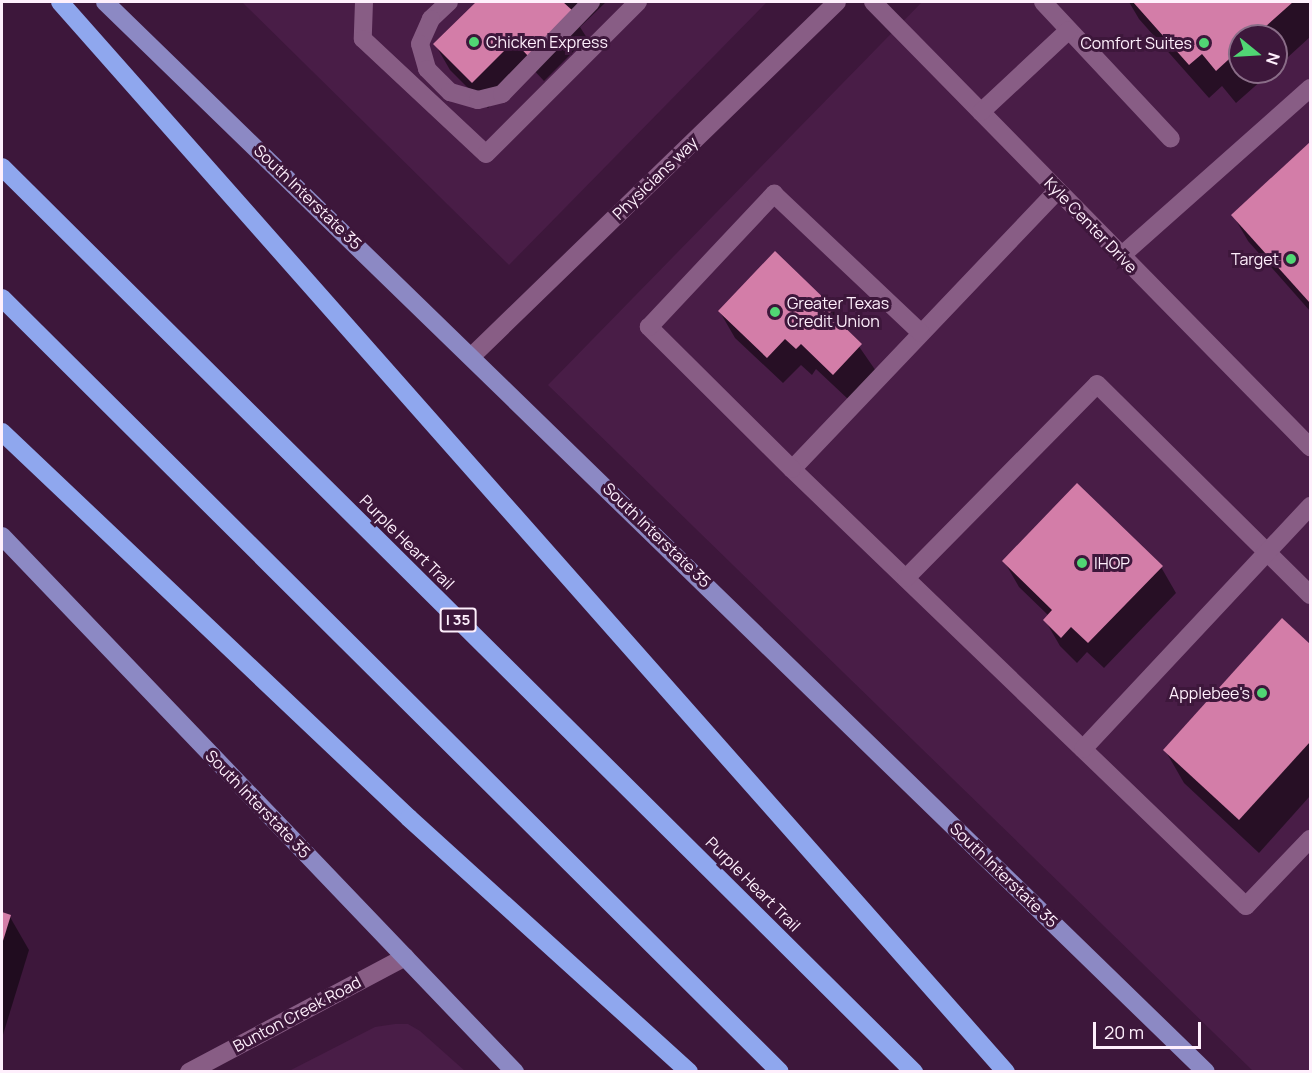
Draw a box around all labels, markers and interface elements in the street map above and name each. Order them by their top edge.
north arrow [1228,24,1288,84]
place label: Chicken Express [486,32,608,52]
place label: Comfort Suites [1080,33,1192,53]
marker: Chicken Express [467,35,481,49]
marker: Comfort Suites [1197,36,1211,50]
text: N [1261,50,1285,68]
street label: Physicians way [609,133,701,223]
street label: South Interstate 35 [250,141,366,253]
street label: Kyle Center Drive [1041,173,1141,277]
place label: Target [1231,249,1279,269]
marker: Target [1284,252,1298,266]
place label: Greater Texas Credit Union [787,293,889,331]
marker: Greater Texas Credit Union [768,305,782,319]
street label: South Interstate 35 [599,479,715,591]
street label: Purple Heart Trail [356,491,458,593]
place label: IHOP [1094,553,1130,573]
marker: IHOP [1075,556,1089,570]
road number: I 35 [438,608,478,632]
place label: Applebee's [1169,683,1250,703]
marker: Applebee's [1255,686,1269,700]
street label: South Interstate 35 [202,746,314,862]
street label: South Interstate 35 [946,819,1062,931]
street label: Purple Heart Trail [702,833,804,935]
street label: Bunton Creek Road [230,972,364,1056]
scale bar [1096,1010,1204,1048]
text: 20 m [1104,1020,1144,1044]

